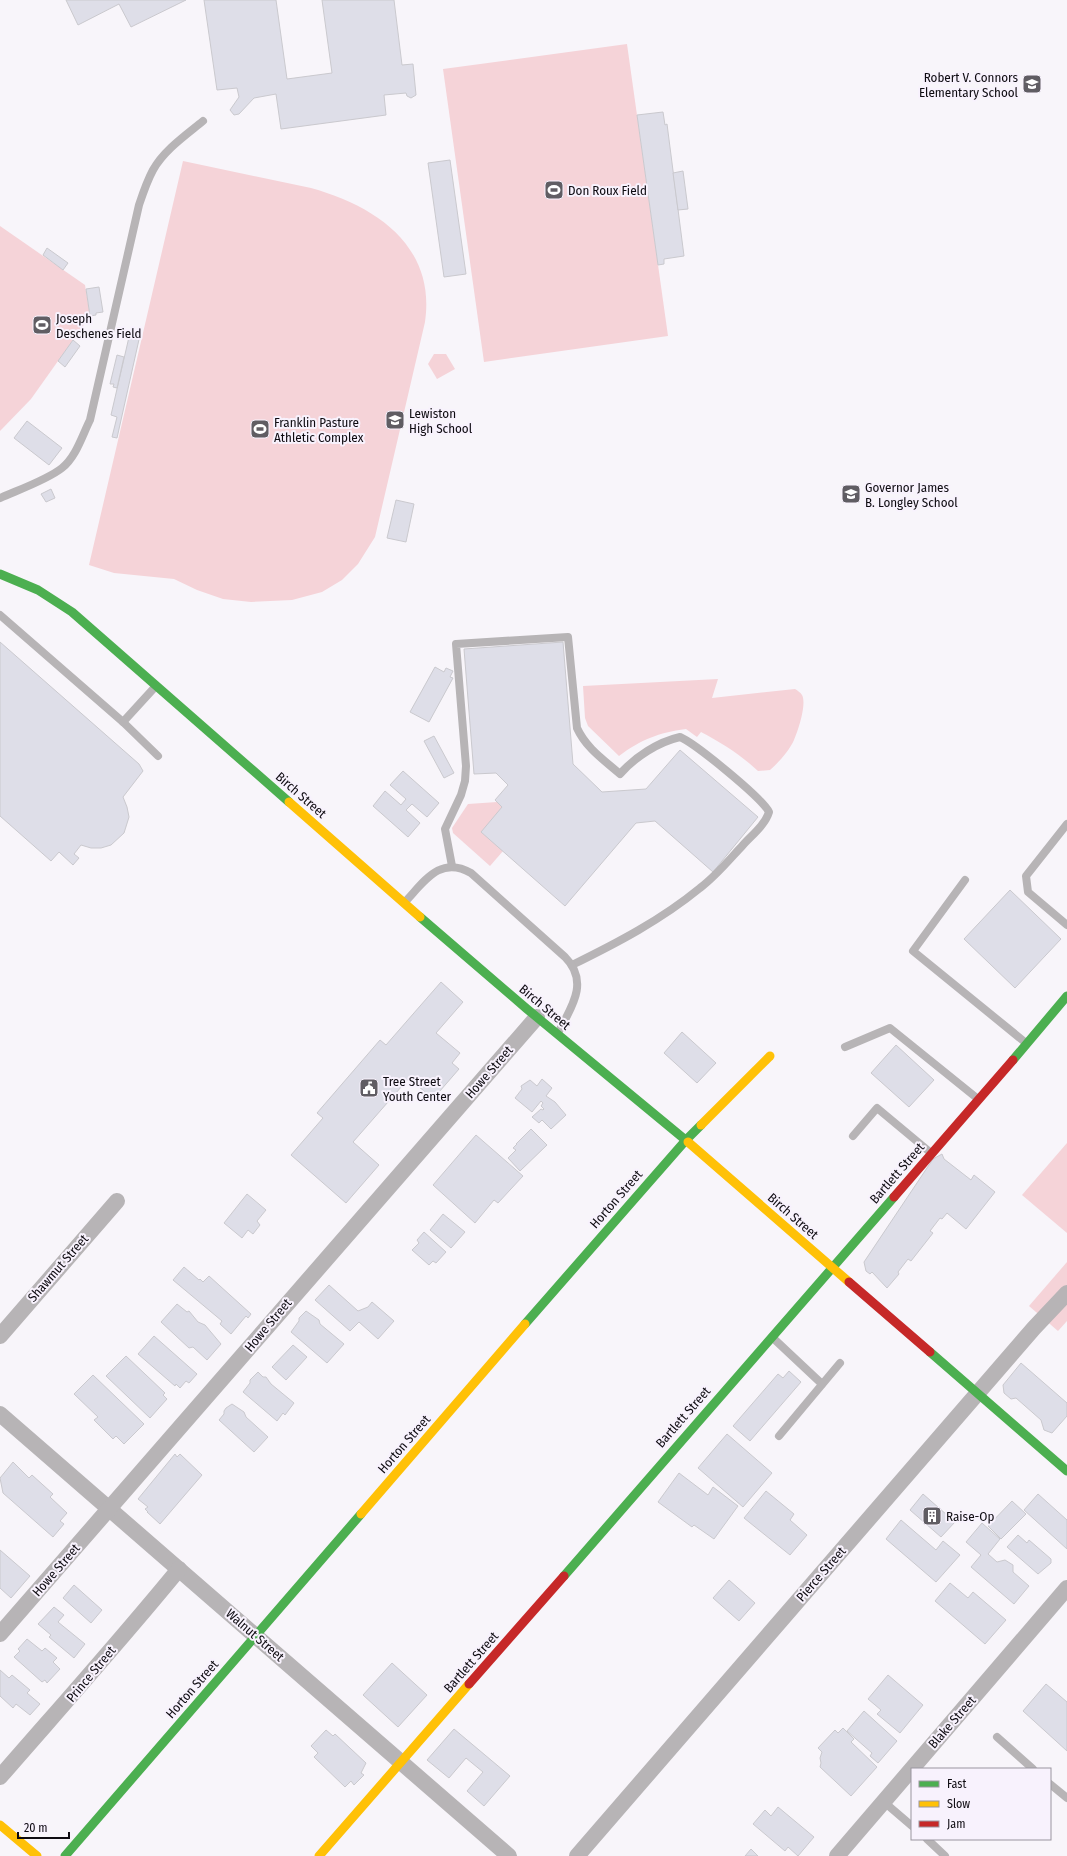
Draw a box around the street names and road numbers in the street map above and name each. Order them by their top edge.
street label: Birch Street [273,769,330,821]
street label: Birch Street [516,981,574,1033]
street label: Howe Street [462,1042,516,1101]
street label: Bartlett Street [867,1139,928,1206]
street label: Horton Street [587,1166,646,1231]
street label: Birch Street [765,1190,822,1242]
street label: Shawmut Street [25,1231,92,1305]
street label: Howe Street [241,1295,295,1355]
street label: Bartlett Street [653,1383,714,1450]
street label: Horton Street [375,1411,434,1476]
street label: Howe Street [29,1540,83,1599]
street label: Pierce Street [793,1543,849,1604]
street label: Walnut Street [223,1606,288,1665]
street label: Bartlett Street [441,1628,502,1695]
street label: Prince Street [63,1643,119,1705]
street label: Horton Street [163,1656,222,1721]
street label: Blake Street [925,1692,979,1751]

